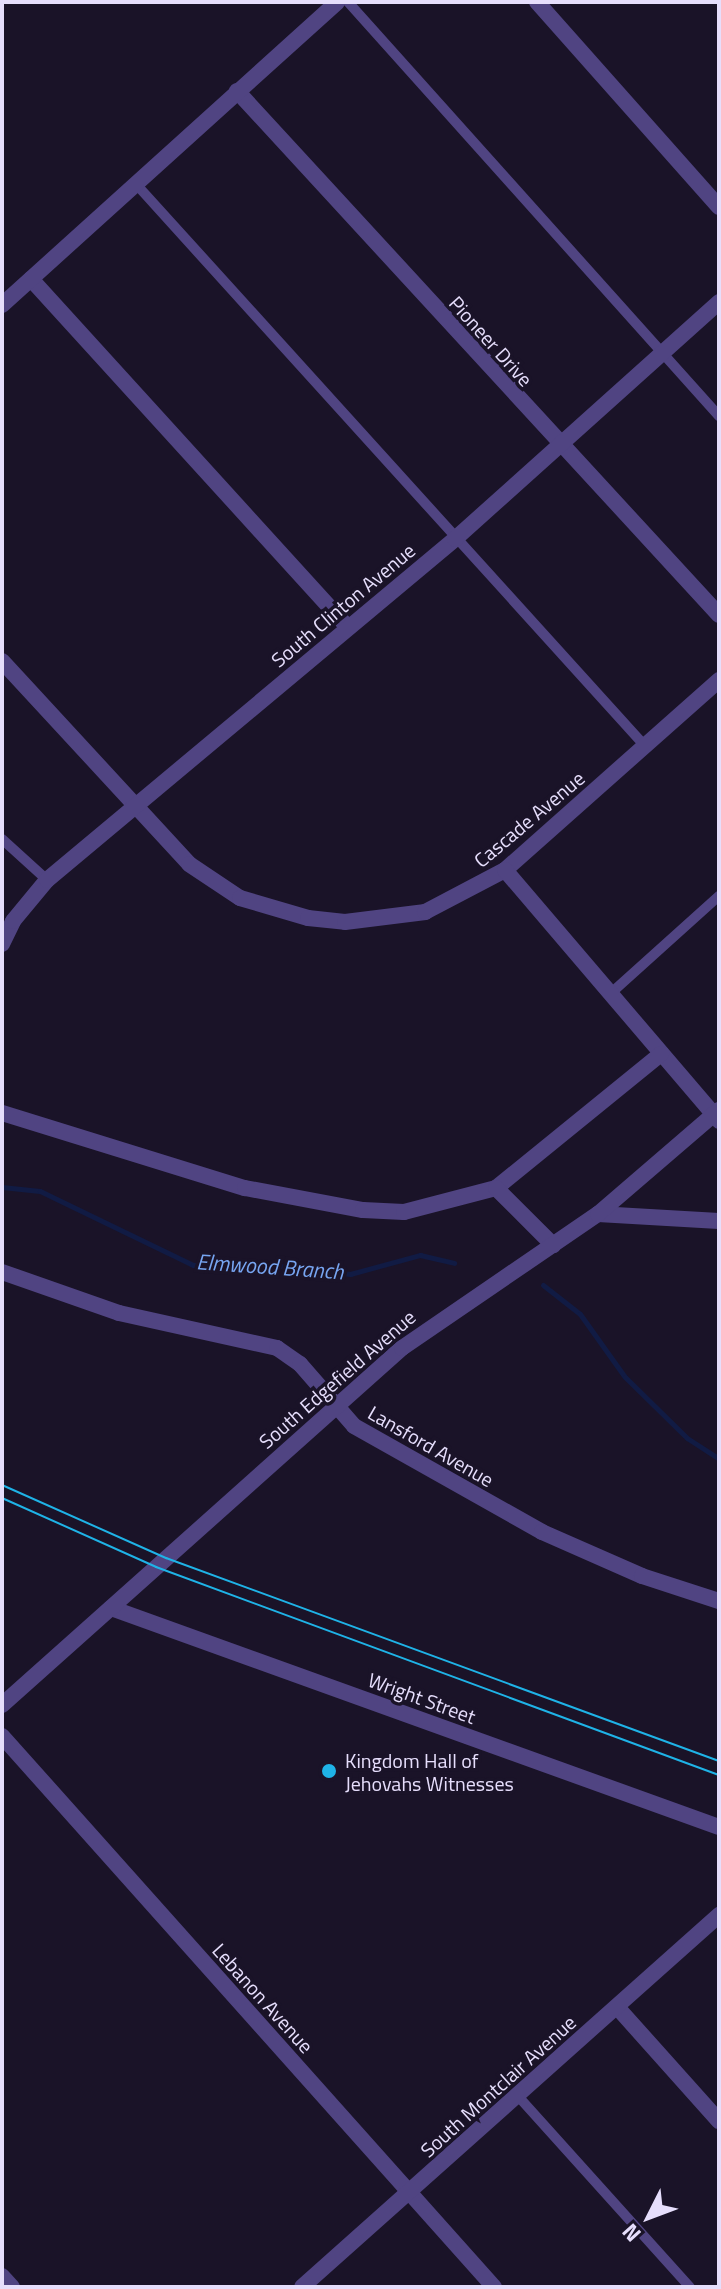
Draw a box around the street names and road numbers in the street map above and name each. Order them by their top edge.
street label: Pioneer Drive [444,291,538,391]
street label: South Clinton Avenue [266,538,420,672]
street label: Cascade Avenue [469,766,589,872]
street label: South Edgefield Avenue [254,1305,420,1453]
street label: Lansford Avenue [364,1400,498,1492]
street label: Wright Street [365,1667,479,1729]
street label: Lebanon Avenue [208,1938,318,2058]
street label: South Montclair Avenue [415,2010,581,2162]

